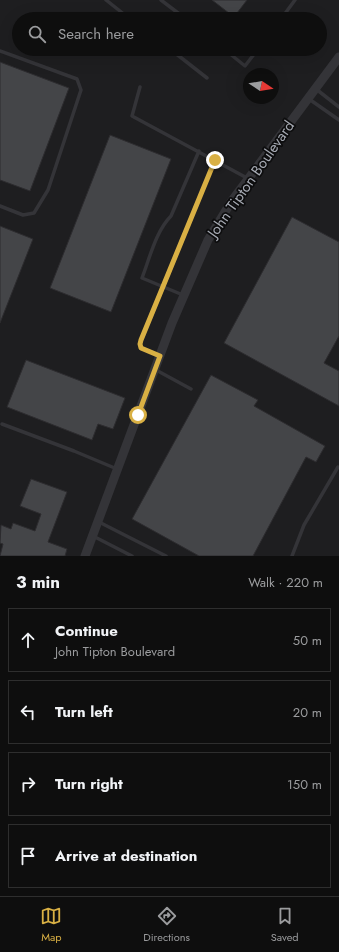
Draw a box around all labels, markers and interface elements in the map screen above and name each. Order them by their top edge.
search box [12,12,327,56]
icon: search [26,23,48,45]
text: Search here [58,23,134,45]
north arrow [243,68,279,104]
street label: John Tipton Boulevard [201,116,300,244]
route end [206,151,224,169]
route start [129,406,147,424]
text: 3 min [16,570,60,594]
text: Walk · 220 m [248,573,323,592]
text: Continue [55,620,118,642]
icon: ahead [17,629,39,651]
text: 50 m [293,631,322,650]
text: John Tipton Boulevard [55,642,175,661]
icon: left [17,701,39,723]
text: Turn left [55,701,113,723]
text: 20 m [293,703,322,722]
icon: right [17,773,39,795]
text: Turn right [55,773,123,795]
text: 150 m [287,775,322,794]
icon: arrive [17,845,39,867]
text: Arrive at destination [55,845,197,867]
tab: Map [40,905,62,945]
tab: Directions [143,905,190,945]
tab: Saved [271,905,299,945]

